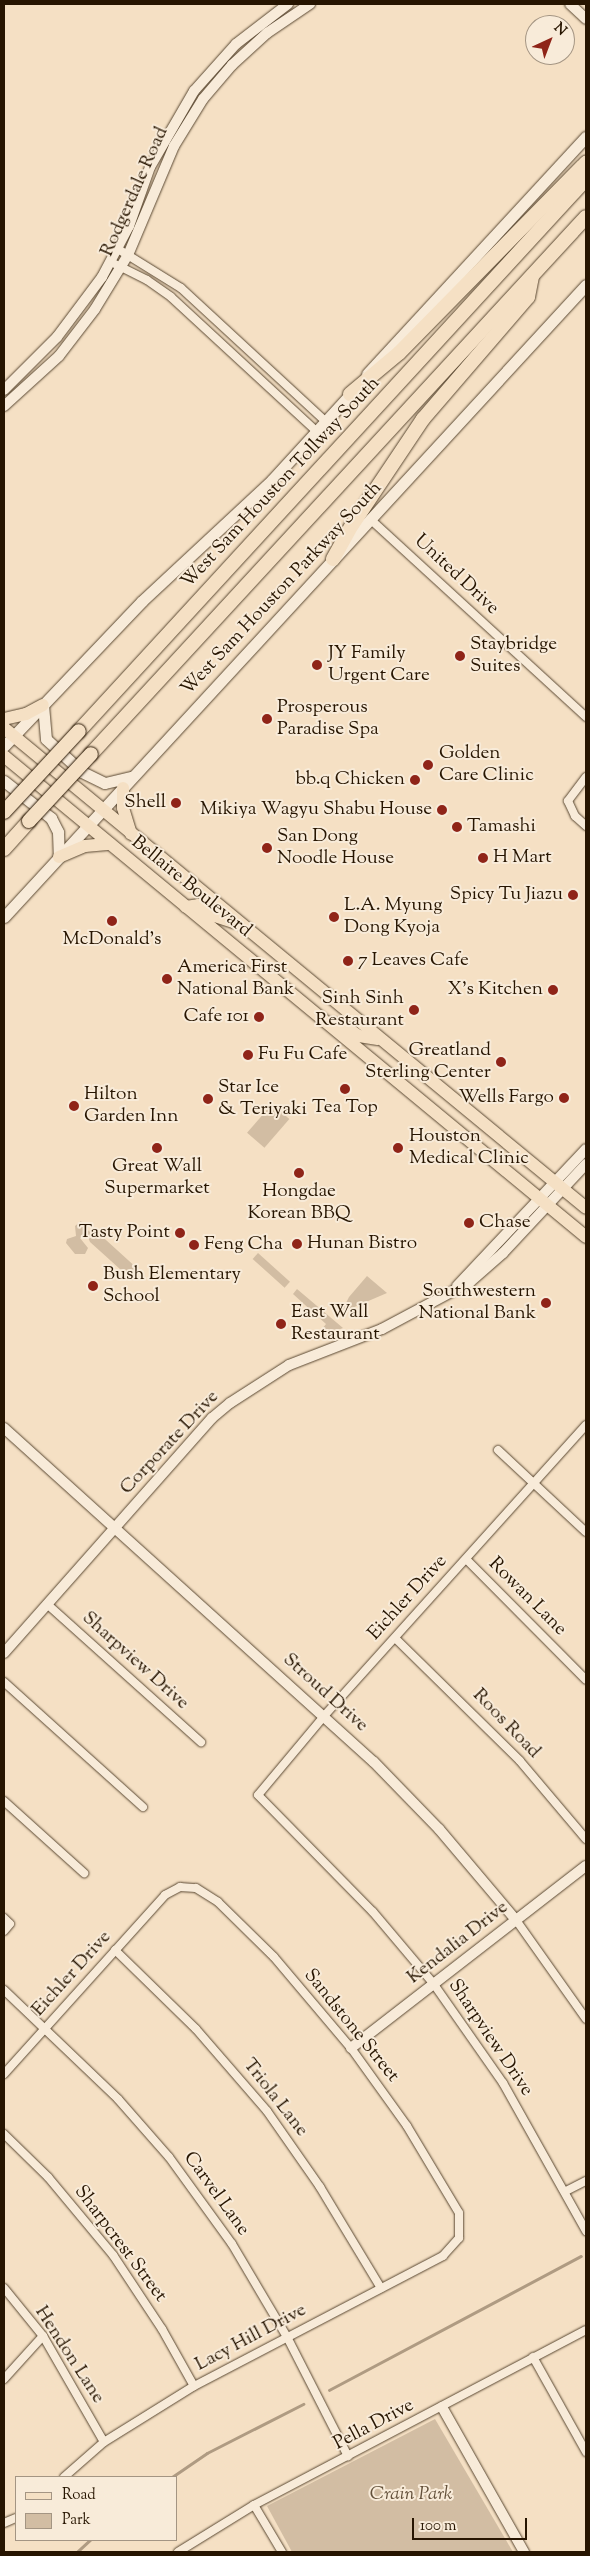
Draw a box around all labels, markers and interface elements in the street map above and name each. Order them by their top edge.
north arrow [525,15,575,65]
text: N [549,19,570,41]
street label: Rodgerdale Road [96,124,174,260]
street label: West Sam Houston Tollway South [177,373,385,593]
street label: West Sam Houston Parkway South [177,477,387,701]
street label: United Drive [409,530,503,620]
place label: Staybridge Suites [470,634,557,678]
place label: JY Family Urgent Care [328,643,430,687]
marker: Staybridge Suites [454,650,466,662]
marker: JY Family Urgent Care [310,658,324,672]
place label: Prosperous Paradise Spa [277,697,379,741]
marker: Prosperous Paradise Spa [261,713,273,725]
place label: Golden Care Clinic [439,743,534,787]
marker: Golden Care Clinic [421,758,435,772]
place label: bb.q Chicken [296,769,405,791]
marker: bb.q Chicken [409,774,421,786]
place label: Shell [124,792,166,814]
marker: Shell [170,797,182,809]
place label: Mikiya Wagyu Shabu House [200,799,432,821]
marker: Mikiya Wagyu Shabu House [436,804,448,816]
place label: Tamashi [467,816,536,838]
marker: Tamashi [451,821,463,833]
place label: San Dong Noodle House [277,826,394,870]
street label: Bellaire Boulevard [126,831,256,943]
marker: San Dong Noodle House [261,842,273,854]
place label: H Mart [493,847,552,869]
marker: H Mart [477,852,489,864]
place label: Spicy Tu Jiazu [450,884,563,906]
marker: Spicy Tu Jiazu [567,889,579,901]
place label: L.A. Myung Dong Kyoja [344,895,442,939]
marker: L.A. Myung Dong Kyoja [328,911,340,923]
marker: McDonald's [106,915,118,927]
place label: McDonald's [63,929,161,951]
place label: 7 Leaves Cafe [358,950,469,972]
marker: 7 Leaves Cafe [342,955,354,967]
place label: America First National Bank [177,957,294,1001]
marker: America First National Bank [161,973,173,985]
place label: X’s Kitchen [448,979,543,1001]
marker: X’s Kitchen [547,984,559,996]
place label: Sinh Sinh Restaurant [315,988,404,1032]
marker: Sinh Sinh Restaurant [408,1004,420,1016]
place label: Cafe 101 [184,1006,249,1028]
marker: Cafe 101 [253,1011,265,1023]
place label: Greatland Sterling Center [365,1040,491,1084]
place label: Fu Fu Cafe [258,1044,347,1066]
marker: Fu Fu Cafe [242,1049,254,1061]
marker: Greatland Sterling Center [495,1056,507,1068]
place label: Star Ice & Teriyaki [218,1077,307,1121]
marker: Tea Top [339,1083,351,1095]
place label: Hilton Garden Inn [84,1084,179,1128]
place label: Wells Fargo [458,1087,554,1109]
marker: Wells Fargo [558,1092,570,1104]
marker: Star Ice & Teriyaki [202,1093,214,1105]
place label: Tea Top [312,1097,378,1119]
marker: Hilton Garden Inn [68,1100,80,1112]
place label: Houston Medical Clinic [409,1126,529,1170]
marker: Houston Medical Clinic [391,1141,405,1155]
marker: Great Wall Supermarket [151,1142,163,1154]
place label: Great Wall Supermarket [104,1156,210,1200]
marker: Hongdae Korean BBQ [293,1167,305,1179]
place label: Hongdae Korean BBQ [247,1181,351,1225]
place label: Chase [479,1212,531,1234]
marker: Chase [463,1217,475,1229]
place label: Tasty Point [79,1222,170,1244]
marker: Tasty Point [174,1227,186,1239]
place label: Hunan Bistro [307,1233,417,1255]
place label: Feng Cha [204,1234,283,1256]
marker: Hunan Bistro [291,1238,303,1250]
marker: Feng Cha [188,1239,200,1251]
place label: Bush Elementary School [103,1264,241,1308]
marker: Bush Elementary School [87,1280,99,1292]
place label: Southwestern National Bank [419,1281,536,1325]
marker: Southwestern National Bank [540,1297,552,1309]
place label: East Wall Restaurant [291,1302,380,1346]
marker: East Wall Restaurant [275,1318,287,1330]
street label: Corporate Drive [116,1386,224,1500]
street label: Eichler Drive [364,1551,452,1645]
street label: Rowan Lane [483,1553,571,1641]
street label: Sharpview Drive [77,1607,193,1715]
street label: Stroud Drive [278,1649,372,1737]
street label: Roos Road [467,1684,545,1764]
street label: Kendalia Drive [403,1897,513,1989]
street label: Eichler Drive [28,1927,116,2021]
street label: Sandstone Street [298,1965,404,2087]
street label: Sharpview Drive [443,1975,537,2101]
street label: Triola Lane [238,2054,312,2142]
street label: Carvel Lane [178,2148,254,2240]
street label: Sharpcrest Street [69,2181,171,2307]
street label: Lacy Hill Drive [192,2299,310,2377]
street label: Hendon Lane [29,2302,109,2408]
street label: Pella Drive [330,2394,418,2456]
legend [15,2476,178,2541]
park label: Crain Park [370,2484,452,2506]
text: Road [62,2485,96,2506]
scale bar [415,2508,530,2540]
text: Park [62,2510,91,2531]
text: 100 m [420,2516,456,2537]

